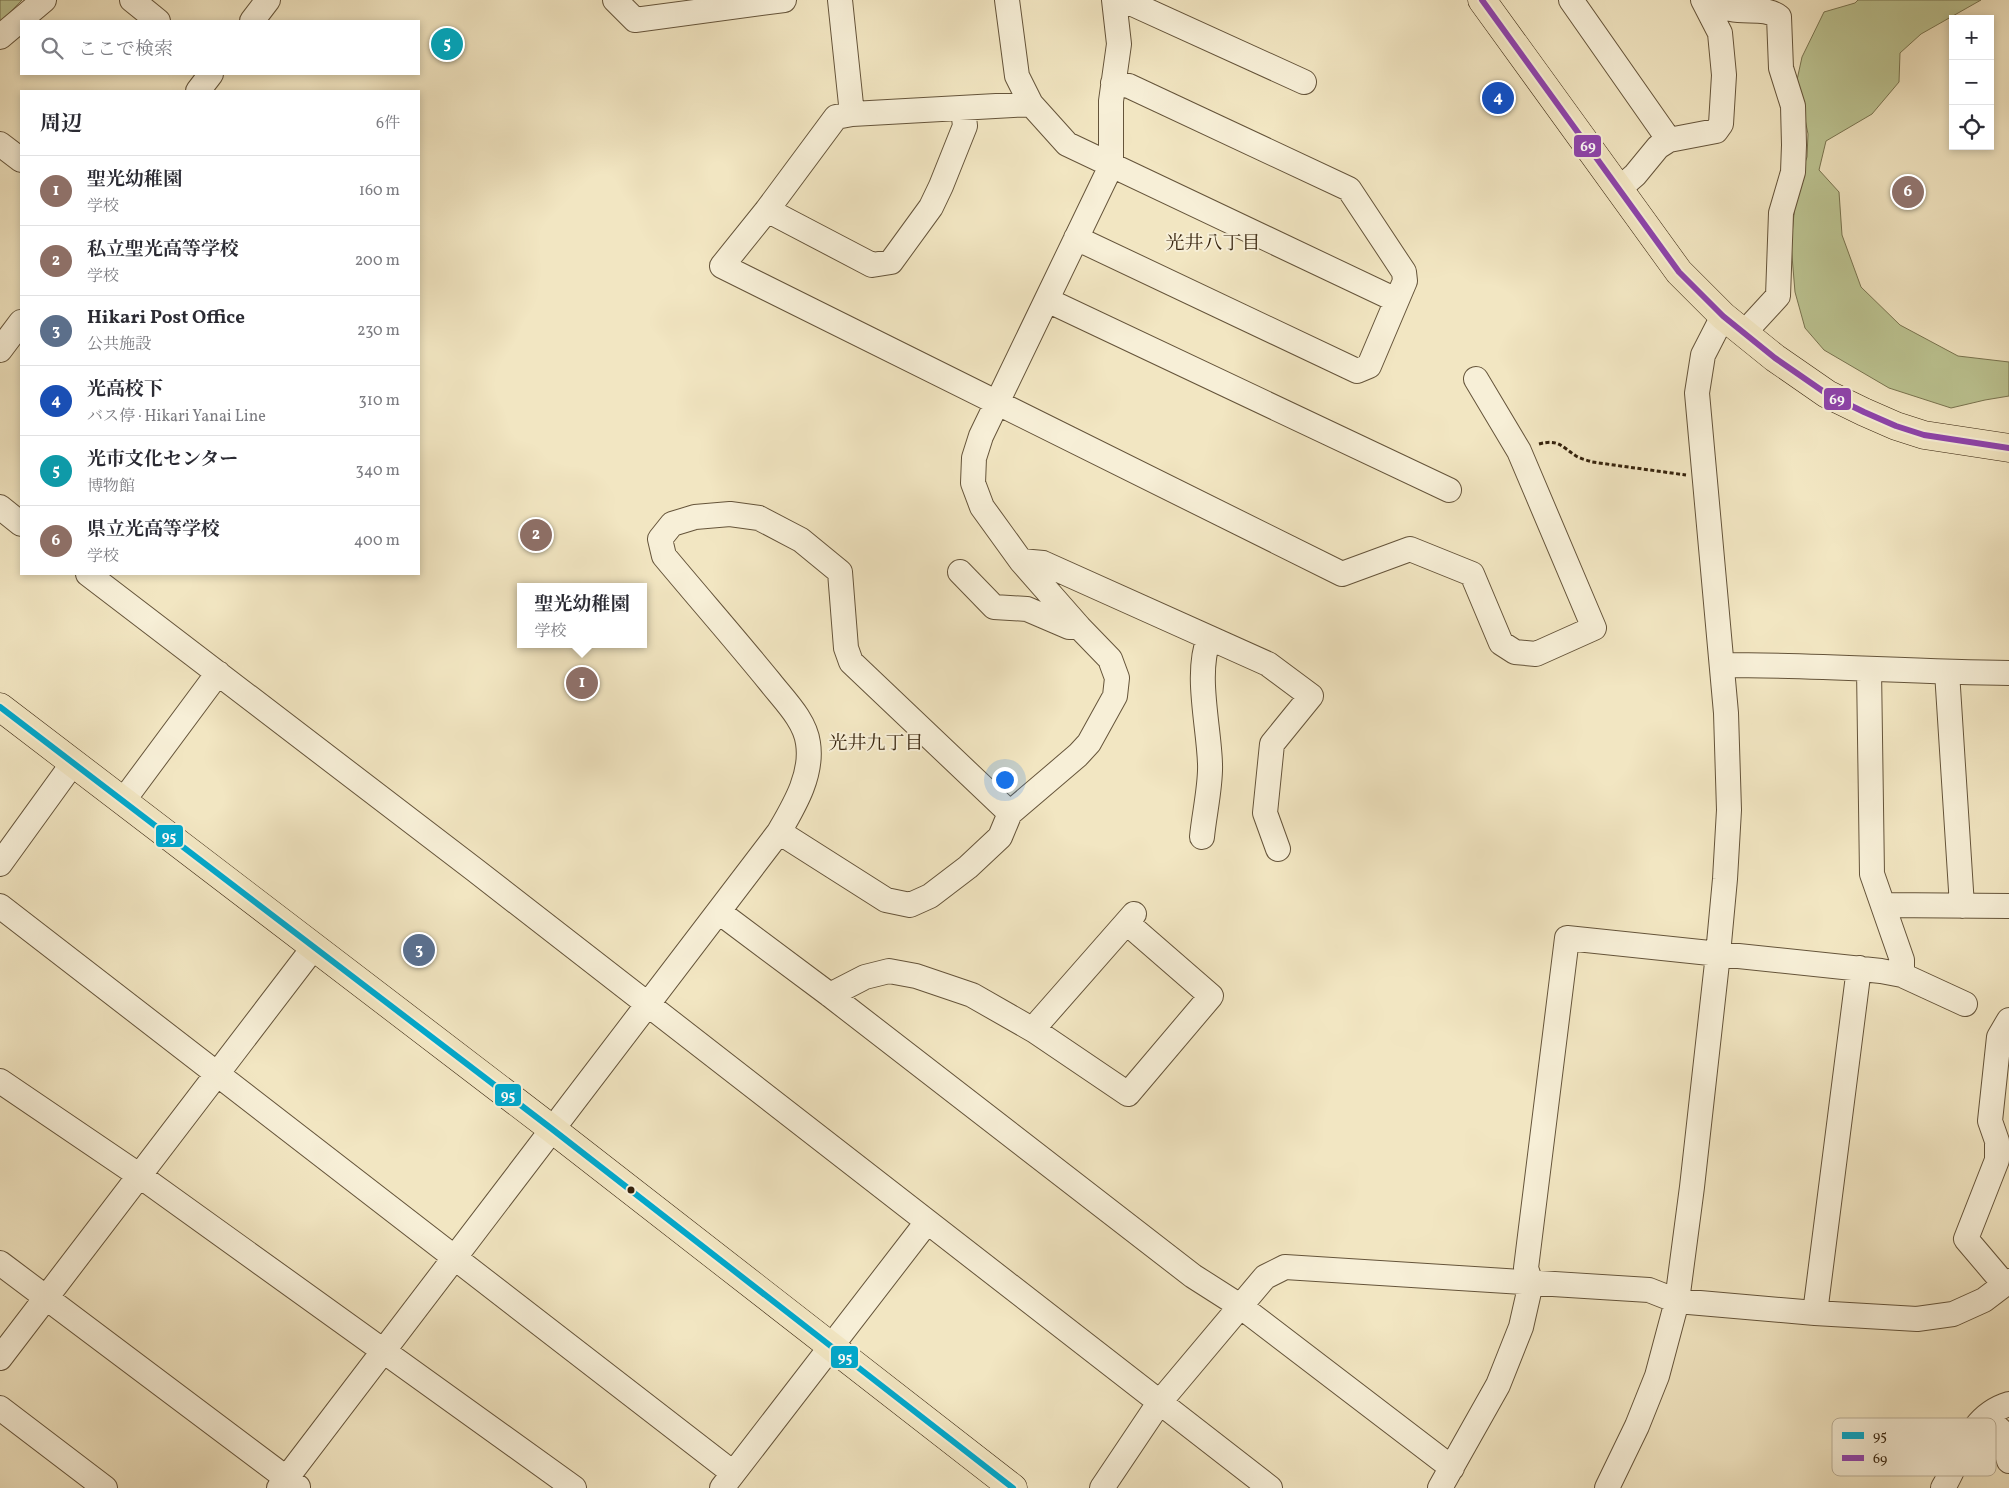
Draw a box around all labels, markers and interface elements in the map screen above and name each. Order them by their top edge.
map controls [1949,15,1994,150]
button: + [1949,15,1994,60]
search box [20,20,420,75]
pin: 5 [431,25,463,63]
icon: search [38,34,66,62]
text: ここで検索 [78,37,173,63]
button: − [1949,60,1994,105]
pin: 4 [1482,79,1514,117]
button: locate [1949,105,1994,150]
text: 周辺 [40,110,82,139]
text: 6件 [376,113,400,135]
line badge: 69 [1573,134,1602,158]
text: 69 [1580,138,1596,157]
text: 聖光幼稚園 [87,167,182,193]
pin: 6 [1892,173,1924,211]
text: 1 [53,180,59,202]
text: 160 m [359,180,400,202]
text: 学校 [87,196,119,218]
district label: 光井八丁目 [1165,231,1261,257]
text: 私立聖光高等学校 [87,237,239,263]
text: 2 [52,250,60,272]
text: 200 m [355,250,400,272]
text: 学校 [87,266,119,288]
text: Hikari Post Office [87,305,245,331]
text: 3 [52,320,60,342]
text: 230 m [357,320,400,342]
text: 公共施設 [87,334,151,356]
text: 光高校下 [87,377,163,403]
line badge: 69 [1823,387,1852,411]
text: 4 [51,390,61,412]
text: 310 m [359,390,400,412]
text: 69 [1829,391,1845,410]
text: バス停 · Hikari Yanai Line [87,406,266,428]
text: 光市文化センター [87,447,238,473]
text: 5 [52,460,60,482]
text: 340 m [356,460,400,482]
text: 博物館 [87,476,135,498]
pin: 2 [520,516,552,554]
text: 県立光高等学校 [87,517,220,543]
text: 6 [52,530,60,552]
text: 400 m [354,530,400,552]
text: 学校 [87,546,119,568]
popup [517,583,647,648]
text: 聖光幼稚園 [534,592,630,618]
text: 学校 [534,621,567,643]
pin: 1 [566,664,598,702]
district label: 光井九丁目 [828,731,924,757]
your location [992,767,1018,793]
line badge: 95 [155,824,184,848]
text: 95 [162,828,176,847]
pin: 3 [403,931,435,969]
line badge: 95 [494,1083,522,1107]
text: 95 [501,1087,515,1106]
unlabelled marker [626,1185,636,1195]
line badge: 95 [830,1345,859,1369]
text: 95 [838,1349,852,1368]
legend [1832,1418,1996,1476]
text: 95 [1873,1427,1887,1446]
text: 69 [1873,1450,1887,1469]

